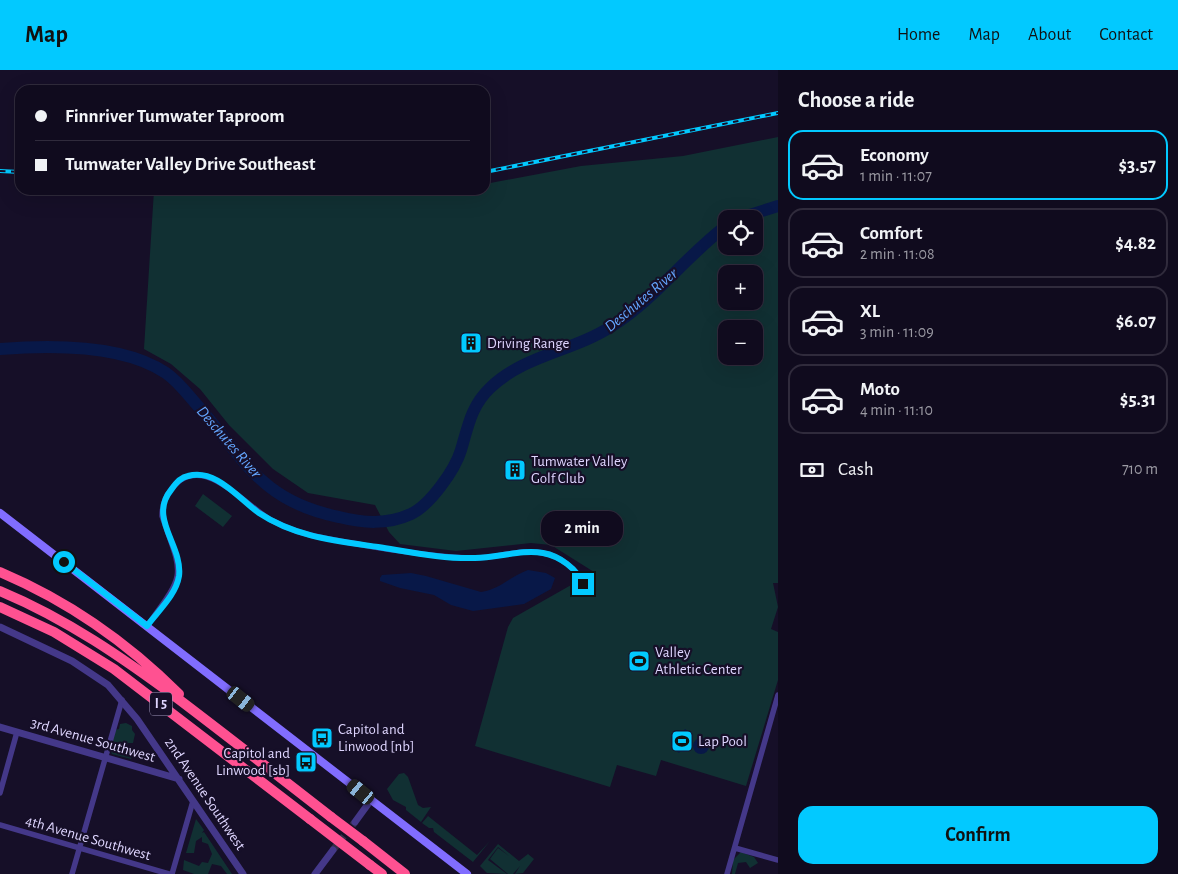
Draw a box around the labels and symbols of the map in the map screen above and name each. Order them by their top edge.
water label: Deschutes River [602,265,681,335]
building icon: Driving Range [459,331,483,355]
place label: Driving Range [487,336,569,351]
water label: Deschutes River [194,403,265,482]
place label: Tumwater Valley Golf Club [531,454,628,486]
building icon: Tumwater Valley Golf Club [503,458,527,482]
callout: 2 min [542,512,624,546]
route start [53,551,75,573]
route end [572,573,594,595]
place label: Valley Athletic Center [655,645,742,677]
sports icon: Valley Athletic Center [627,649,651,673]
car [224,684,257,714]
road number: I 5 [150,692,172,716]
street label: 3rd Avenue Southwest [29,715,157,765]
place label: Capitol and Linwood [nb] [338,722,414,754]
bus stop icon: Capitol and Linwood [nb] [310,726,334,750]
sports icon: Lap Pool [670,729,694,753]
place label: Lap Pool [698,734,747,749]
street label: 2nd Avenue Southwest [162,735,248,853]
place label: Capitol and Linwood [sb] [216,746,290,778]
bus stop icon: Capitol and Linwood [sb] [294,750,318,774]
car [344,777,377,807]
street label: 4th Avenue Southwest [24,813,153,863]

